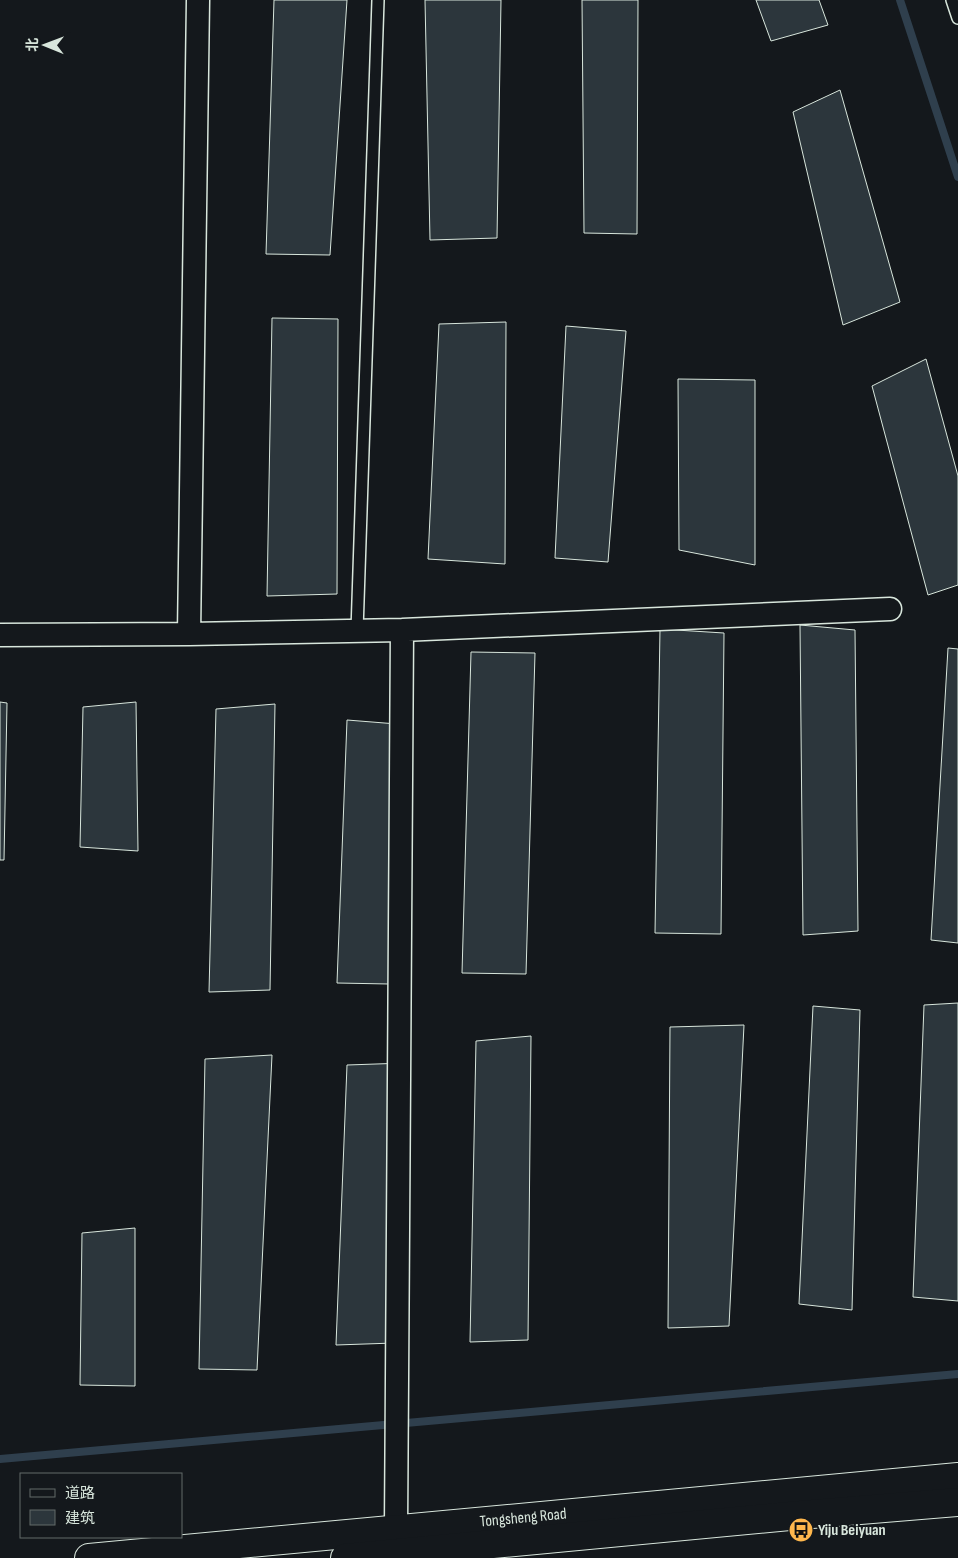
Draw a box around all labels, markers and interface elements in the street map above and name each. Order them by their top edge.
north arrow [20,20,70,70]
text: 北 [24,38,41,52]
legend [20,1473,182,1538]
text: 道路 [65,1484,95,1503]
street label: Tongsheng Road [479,1504,567,1531]
text: 建筑 [65,1509,95,1528]
bus stop icon: Yiju Beiyuan [788,1517,814,1543]
place label: Yiju Beiyuan [818,1521,886,1540]

